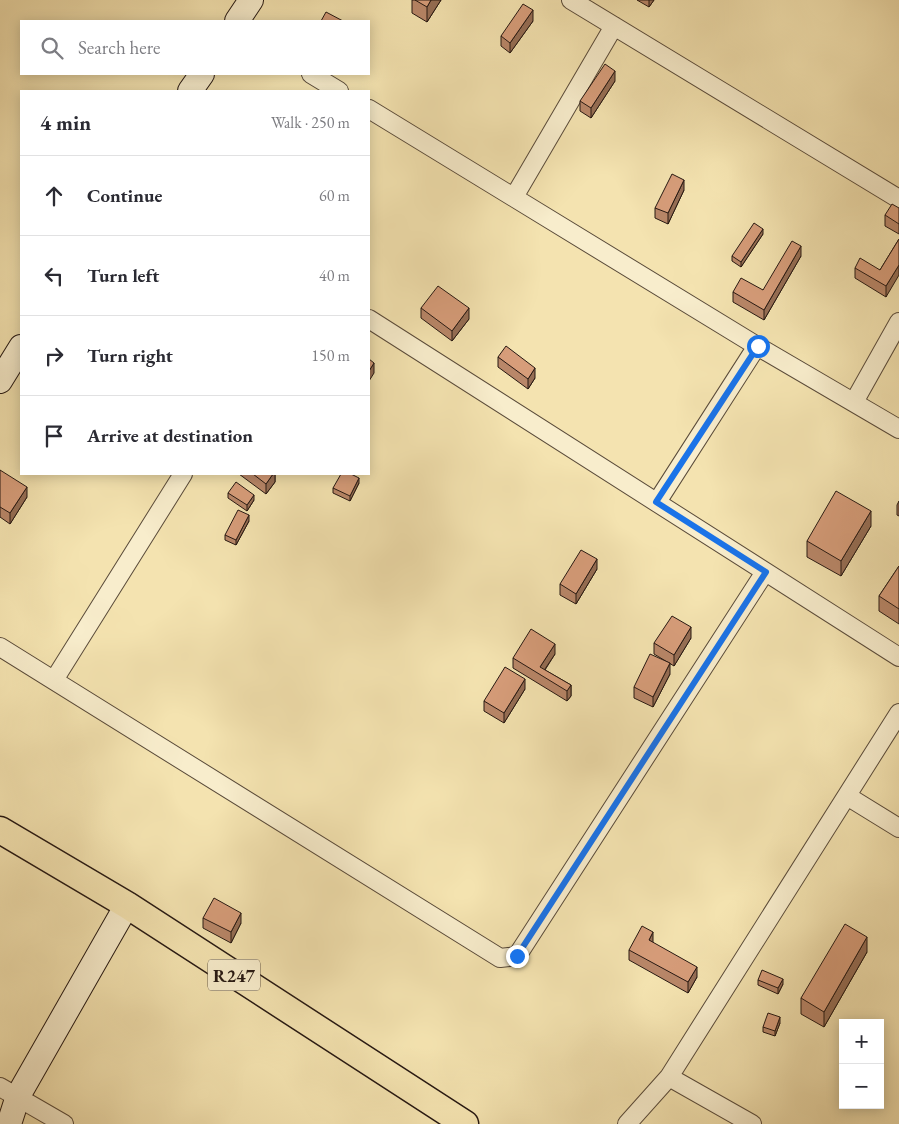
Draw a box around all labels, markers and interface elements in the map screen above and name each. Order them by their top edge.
search box [20,20,370,75]
icon: search [38,34,66,62]
text: Search here [78,35,160,60]
text: 4 min [40,109,91,136]
text: Walk · 250 m [271,112,350,133]
icon: ahead [40,182,68,210]
text: Continue [87,183,162,208]
text: 60 m [319,185,350,206]
icon: left [40,262,68,290]
text: Turn left [87,263,159,288]
text: 40 m [319,265,350,286]
route start [747,335,770,358]
icon: right [40,342,68,370]
text: Turn right [87,343,173,368]
text: 150 m [311,345,350,366]
icon: arrive [40,422,68,450]
text: Arrive at destination [87,423,253,448]
route end [506,945,529,968]
road number: R247 [208,960,260,990]
map controls [839,1019,884,1109]
button: + [839,1019,884,1064]
button: − [839,1064,884,1109]

